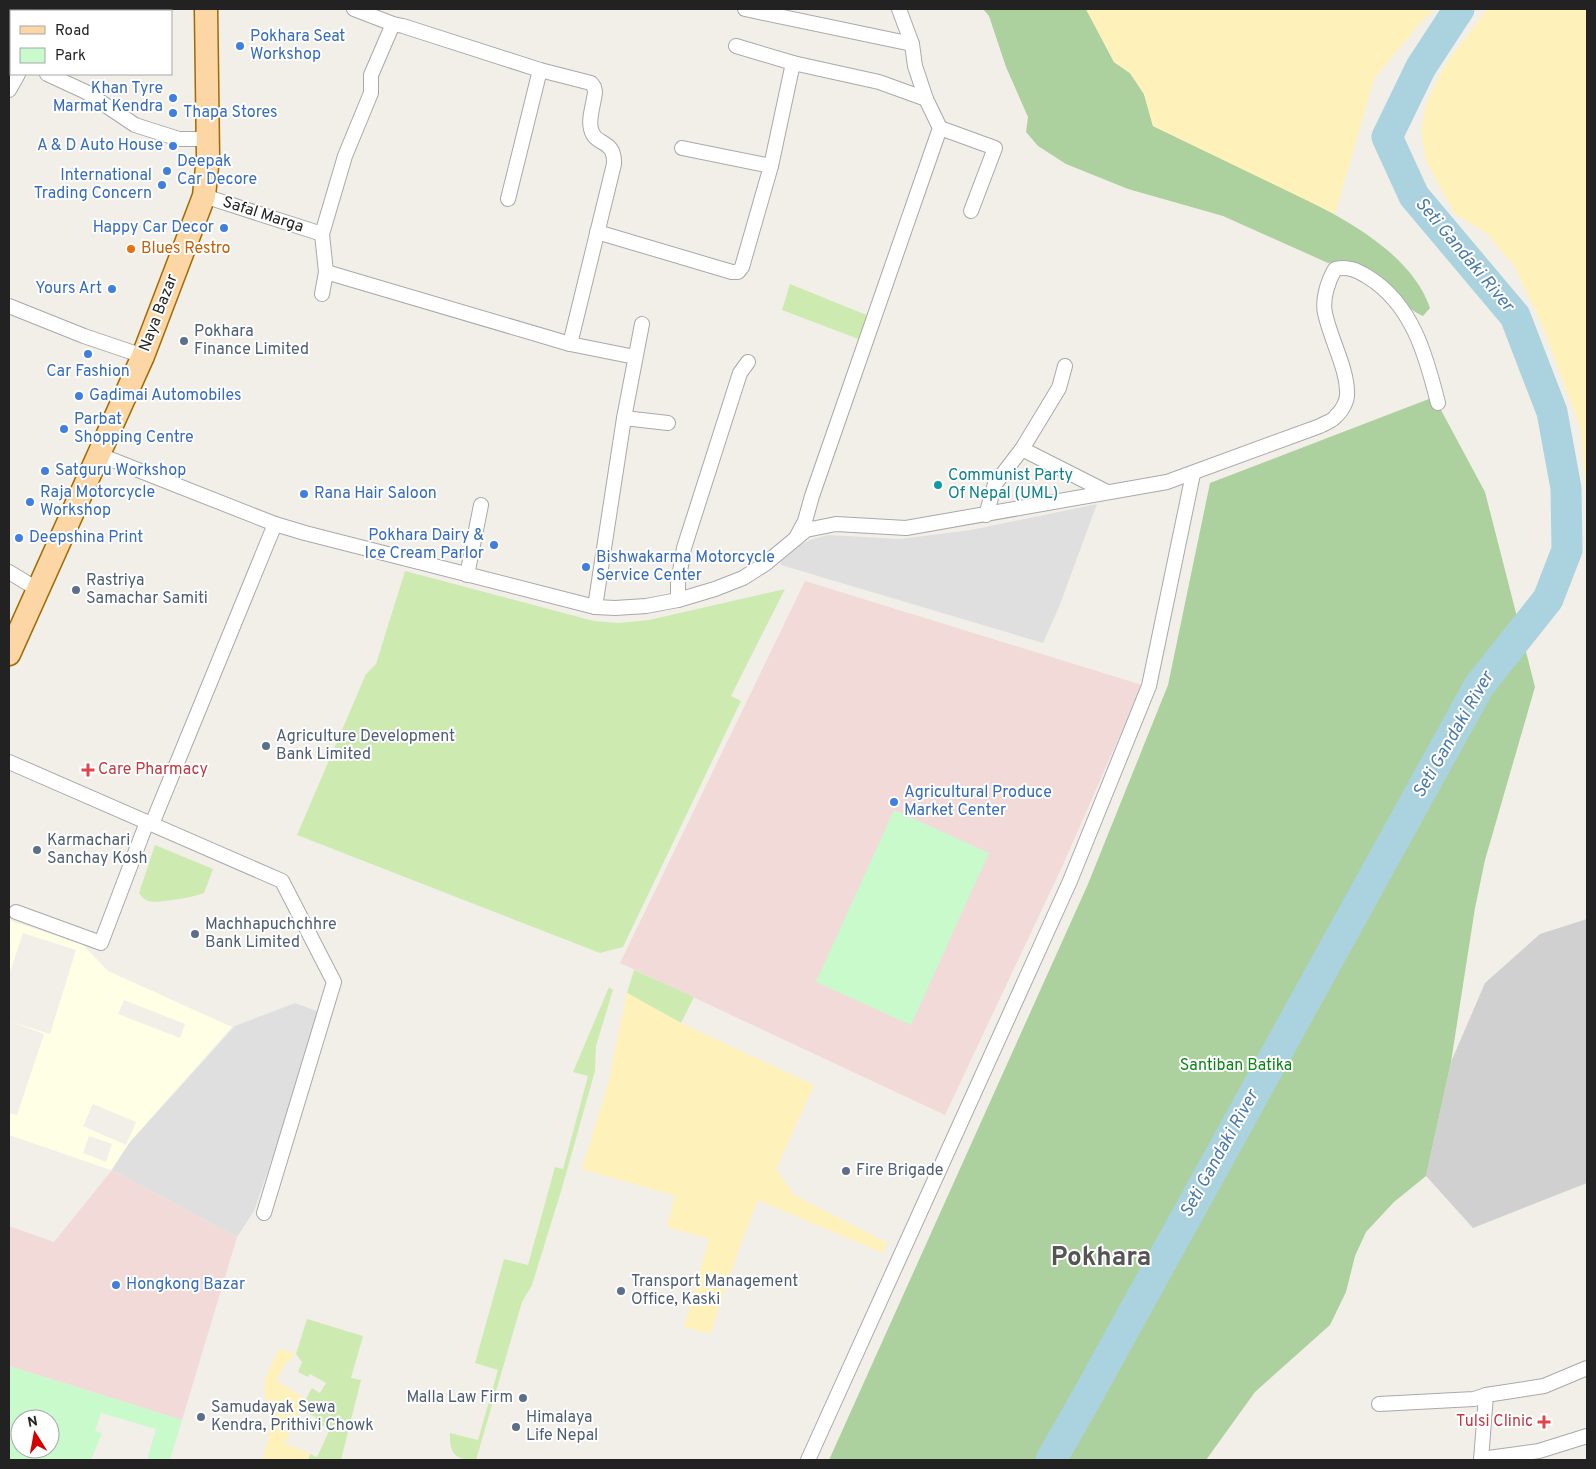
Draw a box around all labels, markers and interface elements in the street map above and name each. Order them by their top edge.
legend [10,10,172,75]
text: Road [55,22,90,41]
place label: Pokhara Seat Workshop [250,27,345,65]
marker: Pokhara Seat Workshop [234,40,246,52]
text: Park [55,47,86,66]
place label: Khan Tyre Marmat Kendra [53,79,163,117]
marker: Khan Tyre Marmat Kendra [167,92,179,104]
place label: Thapa Stores [183,103,277,123]
marker: Thapa Stores [167,107,179,119]
place label: A & D Auto House [37,136,163,156]
marker: A & D Auto House [167,140,179,152]
place label: Deepak Car Decore [177,152,257,190]
marker: Deepak Car Decore [161,165,173,177]
place label: International Trading Concern [34,166,152,204]
marker: International Trading Concern [156,179,168,191]
street label: Safal Marga [220,193,306,237]
water label: Seti Gandaki River [1410,193,1520,318]
place label: Happy Car Decor [93,218,214,238]
marker: Happy Car Decor [218,222,230,234]
place label: Blues Restro [141,239,231,259]
marker: Blues Restro [125,243,137,255]
street label: Naya Bazar [135,271,183,355]
place label: Yours Art [35,279,102,299]
marker: Yours Art [106,283,118,295]
place label: Pokhara Finance Limited [194,322,309,360]
marker: Pokhara Finance Limited [178,335,190,347]
marker: Car Fashion [82,348,94,360]
place label: Car Fashion [46,362,130,382]
place label: Gadimai Automobiles [89,386,241,406]
marker: Gadimai Automobiles [73,390,85,402]
place label: Parbat Shopping Centre [74,410,194,448]
marker: Parbat Shopping Centre [58,423,70,435]
place label: Satguru Workshop [55,461,186,481]
marker: Satguru Workshop [39,465,51,477]
place label: Communist Party Of Nepal (UML) [948,466,1073,504]
marker: Communist Party Of Nepal (UML) [932,479,944,491]
place label: Raja Motorcycle Workshop [40,483,155,521]
place label: Rana Hair Saloon [314,484,437,504]
marker: Rana Hair Saloon [298,488,310,500]
marker: Raja Motorcycle Workshop [24,496,36,508]
place label: Pokhara Dairy & Ice Cream Parlor [365,526,484,564]
place label: Deepshina Print [29,528,143,548]
marker: Deepshina Print [13,532,25,544]
marker: Pokhara Dairy & Ice Cream Parlor [488,539,500,551]
place label: Bishwakarma Motorcycle Service Center [596,548,775,586]
marker: Bishwakarma Motorcycle Service Center [580,561,592,573]
place label: Rastriya Samachar Samiti [86,571,208,609]
marker: Rastriya Samachar Samiti [70,584,82,596]
water label: Seti Gandaki River [1409,666,1501,802]
place label: Agriculture Development Bank Limited [276,727,455,765]
marker: Agriculture Development Bank Limited [260,740,272,752]
place label: Care Pharmacy [98,760,208,780]
marker: Care Pharmacy [82,764,94,776]
place label: Agricultural Produce Market Center [904,783,1052,821]
marker: Agricultural Produce Market Center [888,796,900,808]
place label: Karmachari Sanchay Kosh [47,831,148,869]
marker: Karmachari Sanchay Kosh [31,844,43,856]
place label: Machhapuchchhre Bank Limited [205,915,337,953]
marker: Machhapuchchhre Bank Limited [189,928,201,940]
park label: Santiban Batika [1180,1056,1292,1076]
water label: Seti Gandaki River [1175,1084,1266,1222]
place label: Fire Brigade [856,1161,943,1181]
marker: Fire Brigade [840,1165,852,1177]
district label: Pokhara [1051,1242,1151,1275]
place label: Transport Management Office, Kaski [631,1272,798,1310]
place label: Hongkong Bazar [126,1275,245,1295]
marker: Hongkong Bazar [110,1279,122,1291]
marker: Transport Management Office, Kaski [615,1285,627,1297]
place label: Malla Law Firm [406,1388,513,1408]
marker: Malla Law Firm [517,1392,529,1404]
place label: Samudayak Sewa Kendra, Prithivi Chowk [211,1398,374,1436]
place label: Himalaya Life Nepal [526,1408,598,1446]
north arrow [10,1409,60,1459]
marker: Samudayak Sewa Kendra, Prithivi Chowk [195,1411,207,1423]
place label: Tulsi Clinic [1456,1412,1533,1432]
text: N [26,1413,39,1432]
marker: Tulsi Clinic [1537,1415,1551,1429]
marker: Himalaya Life Nepal [510,1421,522,1433]

